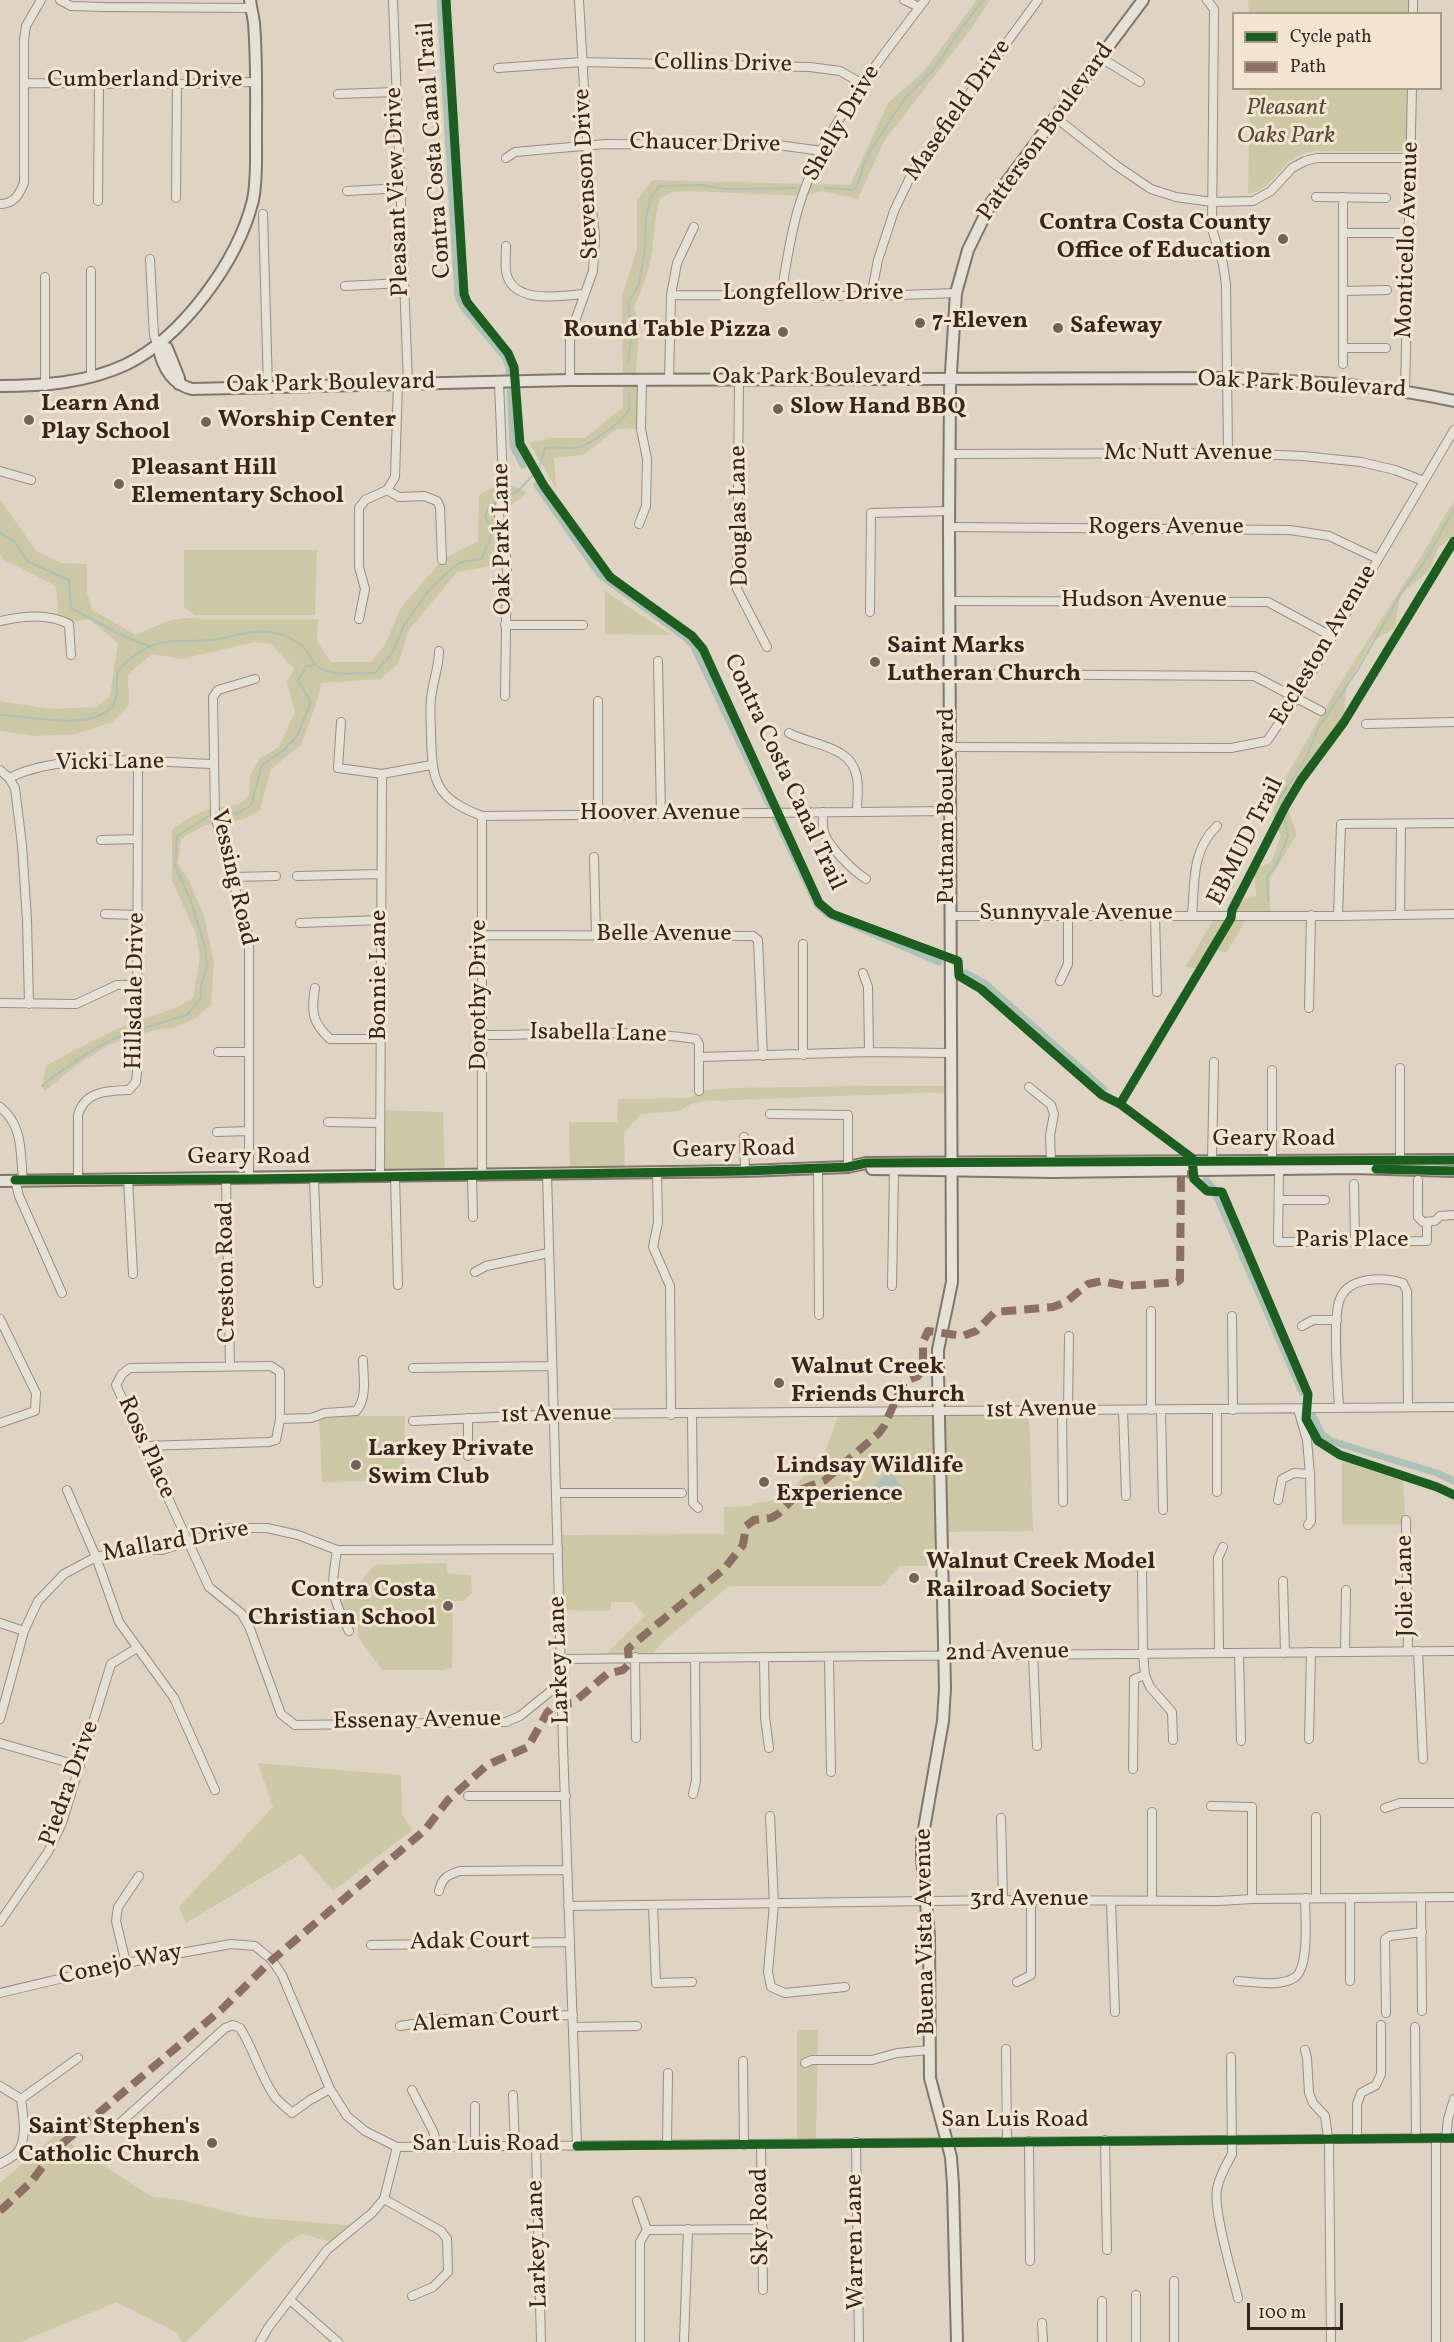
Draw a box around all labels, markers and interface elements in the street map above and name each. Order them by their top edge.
legend [1232,12,1442,90]
street label: Contra Costa Canal Trail [413,21,459,279]
text: Cycle path [1290,25,1372,50]
street label: Masefield Drive [899,35,1019,187]
street label: Patterson Boulevard [973,38,1121,228]
street label: Collins Drive [654,49,792,81]
text: Path [1290,55,1326,80]
street label: Shelly Drive [798,61,888,187]
street label: Cumberland Drive [47,68,243,96]
street label: Pleasant View Drive [381,87,417,297]
street label: Stevenson Drive [569,88,607,260]
park label: Pleasant Oaks Park [1237,96,1335,152]
street label: Chaucer Drive [629,129,781,161]
street label: Monticello Avenue [1391,141,1427,339]
place label: Contra Costa County Office of Education [1039,211,1271,267]
marker: Contra Costa County Office of Education [1276,232,1290,246]
street label: Longfellow Drive [722,281,904,309]
place label: 7-Eleven [932,309,1028,337]
place label: Safeway [1070,314,1162,342]
marker: 7-Eleven [913,316,927,330]
place label: Round Table Pizza [563,318,771,346]
marker: Safeway [1051,321,1065,335]
marker: Round Table Pizza [776,325,790,339]
street label: Oak Park Boulevard [713,365,921,393]
street label: Oak Park Boulevard [1197,366,1407,406]
street label: Oak Park Boulevard [226,369,436,401]
place label: Learn And Play School [41,392,170,448]
place label: Slow Hand BBQ [790,395,965,423]
marker: Slow Hand BBQ [771,402,785,416]
place label: Worship Center [218,408,396,436]
marker: Learn And Play School [22,413,36,427]
marker: Worship Center [199,415,213,429]
street label: Mc Nutt Avenue [1104,441,1272,469]
street label: Douglas Lane [725,445,757,587]
place label: Pleasant Hill Elementary School [131,456,344,512]
street label: Oak Park Lane [488,463,520,615]
marker: Pleasant Hill Elementary School [112,477,126,491]
street label: Rogers Avenue [1088,515,1244,543]
street label: Eccleston Avenue [1266,560,1384,732]
street label: Hudson Avenue [1061,588,1227,616]
place label: Saint Marks Lutheran Church [887,634,1081,690]
street label: Contra Costa Canal Trail [716,650,850,896]
marker: Saint Marks Lutheran Church [868,655,882,669]
street label: Putnam Boulevard [935,708,963,904]
street label: Vicki Lane [55,749,165,779]
street label: EBMUD Trail [1203,773,1291,911]
street label: Hoover Avenue [580,801,740,829]
street label: Vessing Road [202,807,262,949]
street label: Sunnyvale Avenue [979,901,1173,929]
street label: Bonnie Lane [367,910,395,1040]
street label: Hillsdale Drive [121,912,153,1070]
street label: Dorothy Drive [467,919,495,1071]
street label: Belle Avenue [596,922,732,950]
street label: Isabella Lane [529,1019,667,1051]
street label: Geary Road [1213,1127,1335,1155]
street label: Geary Road [672,1136,796,1166]
street label: Geary Road [188,1145,310,1173]
street label: Creston Road [212,1201,244,1343]
street label: Paris Place [1295,1228,1409,1256]
place label: Walnut Creek Friends Church [791,1355,965,1411]
marker: Walnut Creek Friends Church [772,1376,786,1390]
street label: Ross Place [110,1392,180,1504]
street label: 1st Avenue [985,1396,1097,1426]
street label: 1st Avenue [500,1401,612,1431]
place label: Larkey Private Swim Club [368,1437,534,1493]
place label: Lindsay Wildlife Experience [776,1454,963,1510]
marker: Larkey Private Swim Club [349,1458,363,1472]
marker: Lindsay Wildlife Experience [757,1475,771,1489]
street label: Mallard Drive [101,1516,251,1570]
street label: Jolie Lane [1392,1535,1422,1637]
place label: Walnut Creek Model Railroad Society [926,1550,1155,1606]
marker: Walnut Creek Model Railroad Society [907,1571,921,1585]
place label: Contra Costa Christian School [248,1578,436,1634]
street label: Larkey Lane [544,1595,578,1725]
marker: Contra Costa Christian School [441,1599,455,1613]
street label: 2nd Avenue [945,1639,1069,1669]
street label: Essenay Avenue [333,1706,501,1738]
street label: Piedra Drive [35,1717,107,1851]
street label: Buena Vista Avenue [911,1828,943,2036]
street label: 3rd Avenue [969,1887,1089,1915]
street label: Adak Court [410,1928,530,1958]
street label: Conejo Way [57,1939,185,1993]
street label: Aleman Court [411,2001,561,2041]
street label: San Luis Road [941,2108,1089,2136]
place label: Saint Stephen's Catholic Church [18,2115,200,2171]
street label: San Luis Road [412,2132,560,2160]
marker: Saint Stephen's Catholic Church [205,2136,219,2150]
street label: Sky Road [747,2168,777,2266]
street label: Warren Lane [841,2174,873,2310]
street label: Larkey Lane [522,2179,556,2309]
scale bar [1250,2291,1346,2329]
text: 100 m [1258,2301,1307,2326]

